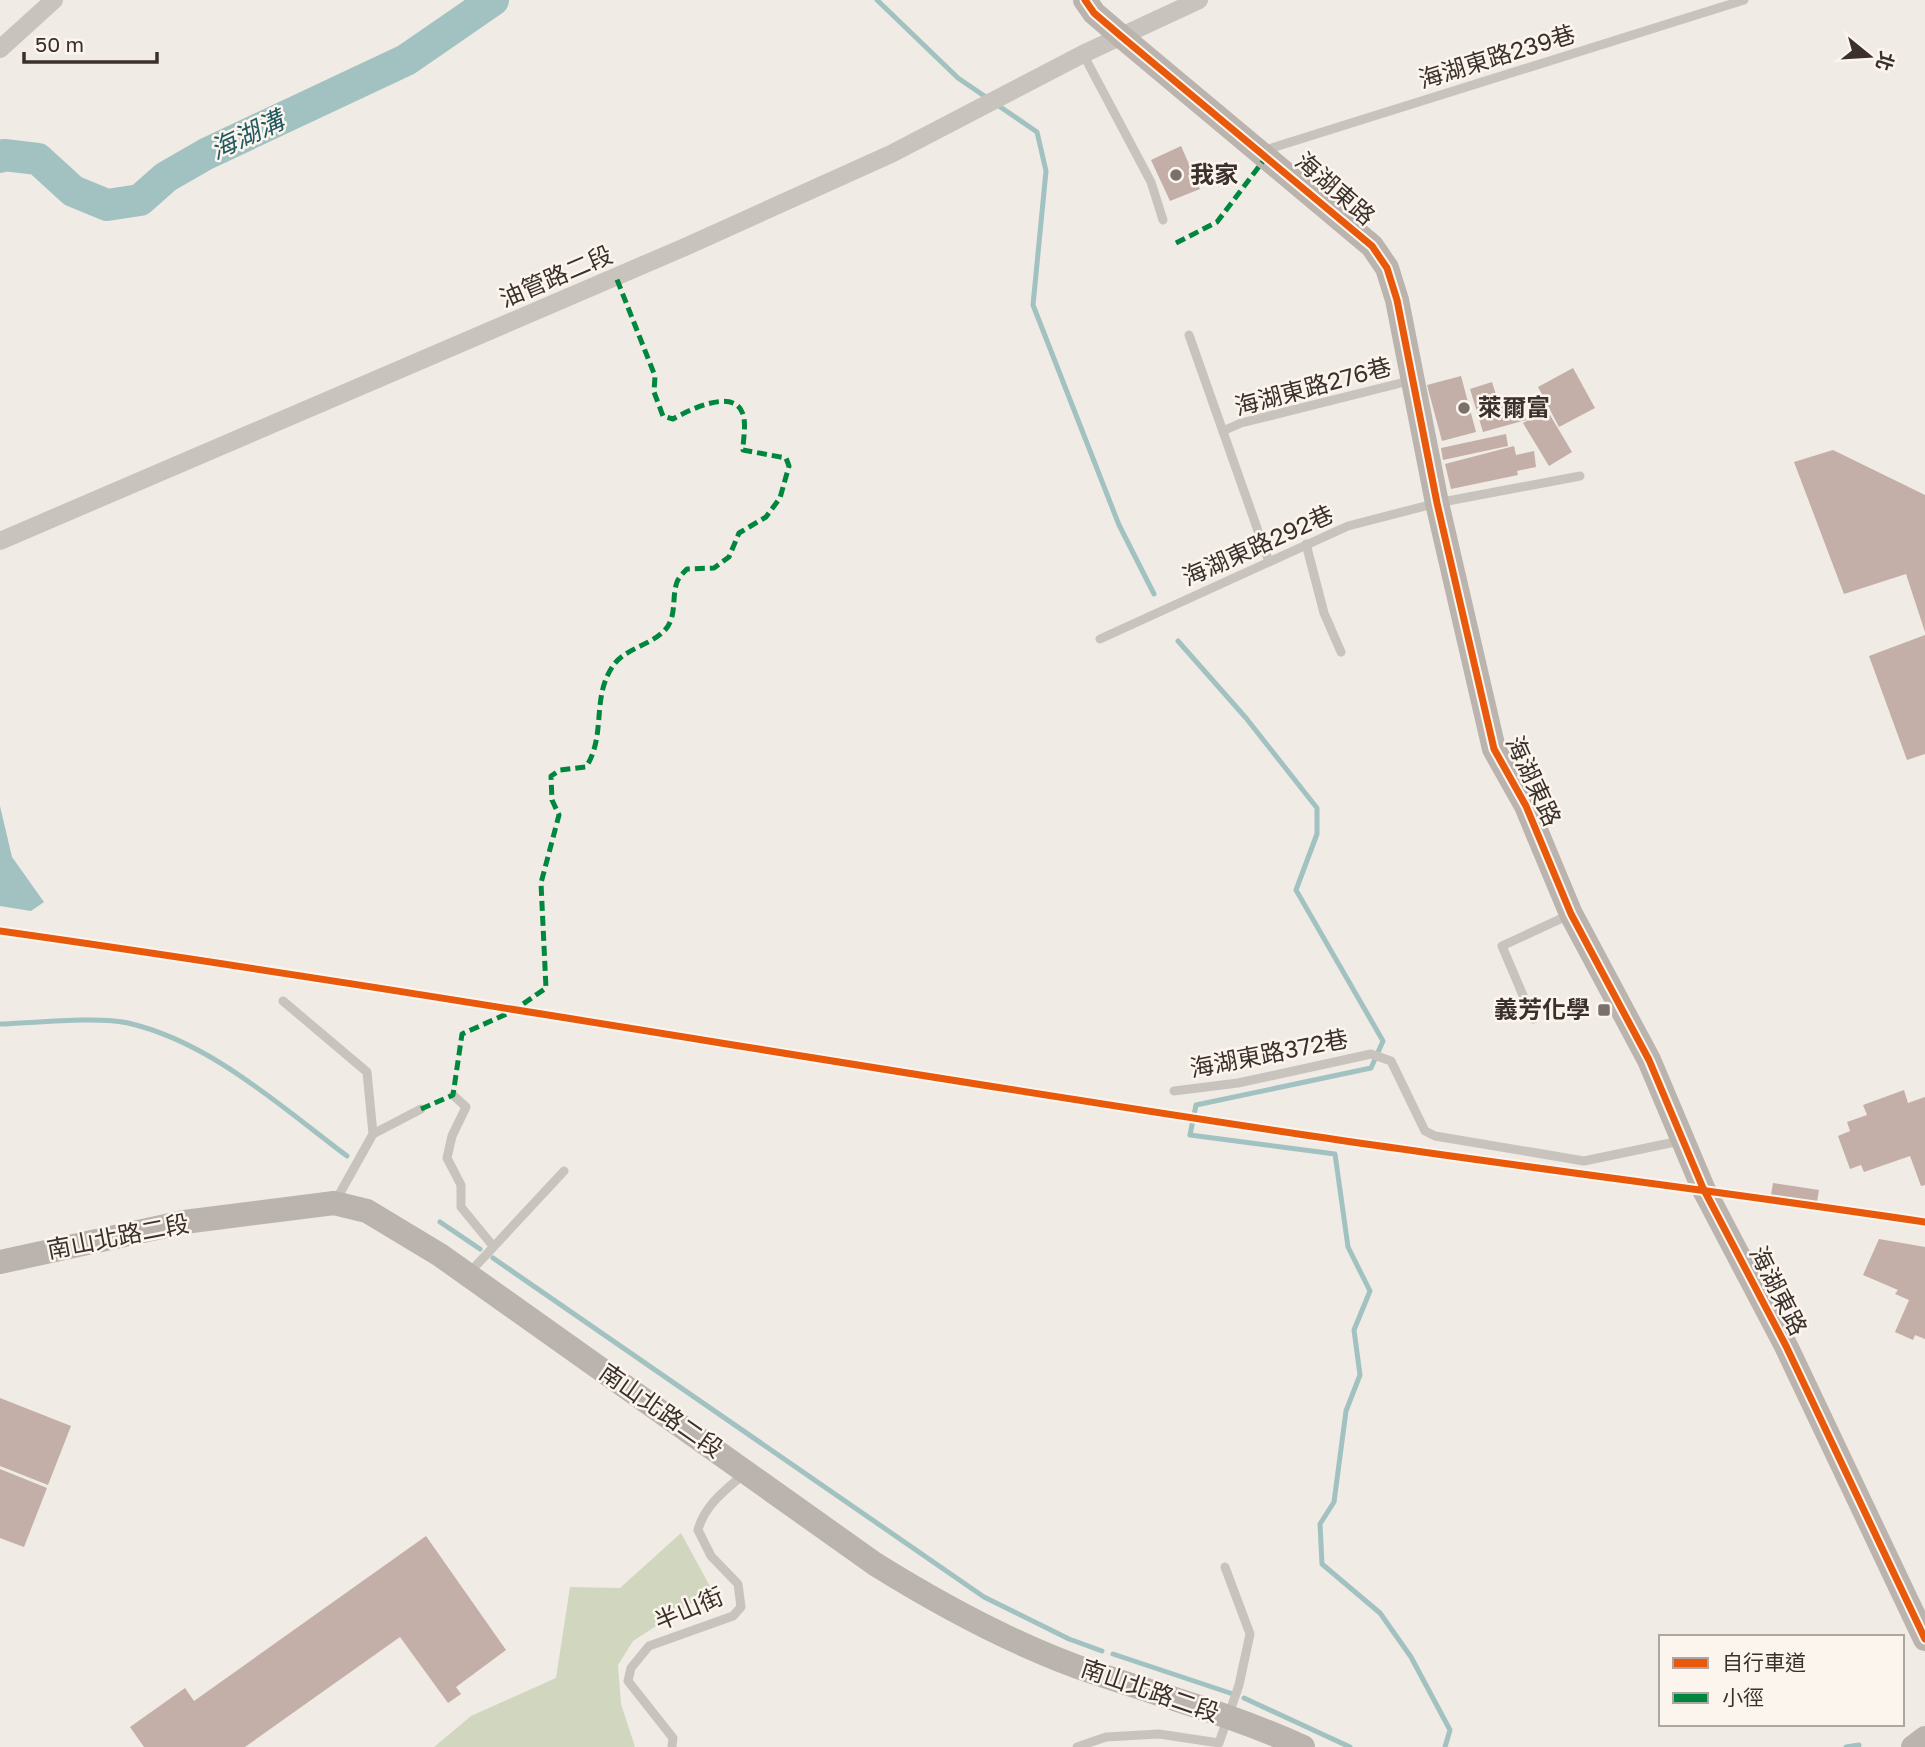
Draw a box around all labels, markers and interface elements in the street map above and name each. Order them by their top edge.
street label: 海湖東路239巷 [1415,18,1578,93]
scale bar [24,21,158,65]
north arrow [1834,21,1904,91]
text: 50 m [35,31,84,57]
text: 北 [1872,49,1900,74]
water label: 海湖溝 [205,102,292,165]
street label: 海湖東路 [1290,145,1382,230]
place label: 我家 [1190,159,1238,188]
marker: 我家 [1168,167,1184,183]
street label: 油管路二段 [495,239,616,312]
street label: 海湖東路276巷 [1231,351,1394,420]
place label: 萊爾富 [1478,392,1550,421]
marker: 萊爾富 [1456,400,1472,416]
street label: 海湖東路292巷 [1177,498,1337,591]
street label: 海湖東路 [1501,731,1568,830]
place label: 義芳化學 [1494,994,1590,1023]
marker: 義芳化學 [1596,1002,1612,1018]
street label: 海湖東路372巷 [1187,1023,1350,1082]
street label: 南山北路二段 [44,1208,191,1263]
street label: 海湖東路 [1745,1241,1814,1340]
street label: 南山北路二段 [595,1357,729,1463]
street label: 半山街 [650,1580,727,1635]
legend [1659,1635,1904,1726]
text: 自行車道 [1722,1649,1806,1675]
street label: 南山北路二段 [1078,1652,1223,1727]
text: 小徑 [1722,1684,1764,1710]

